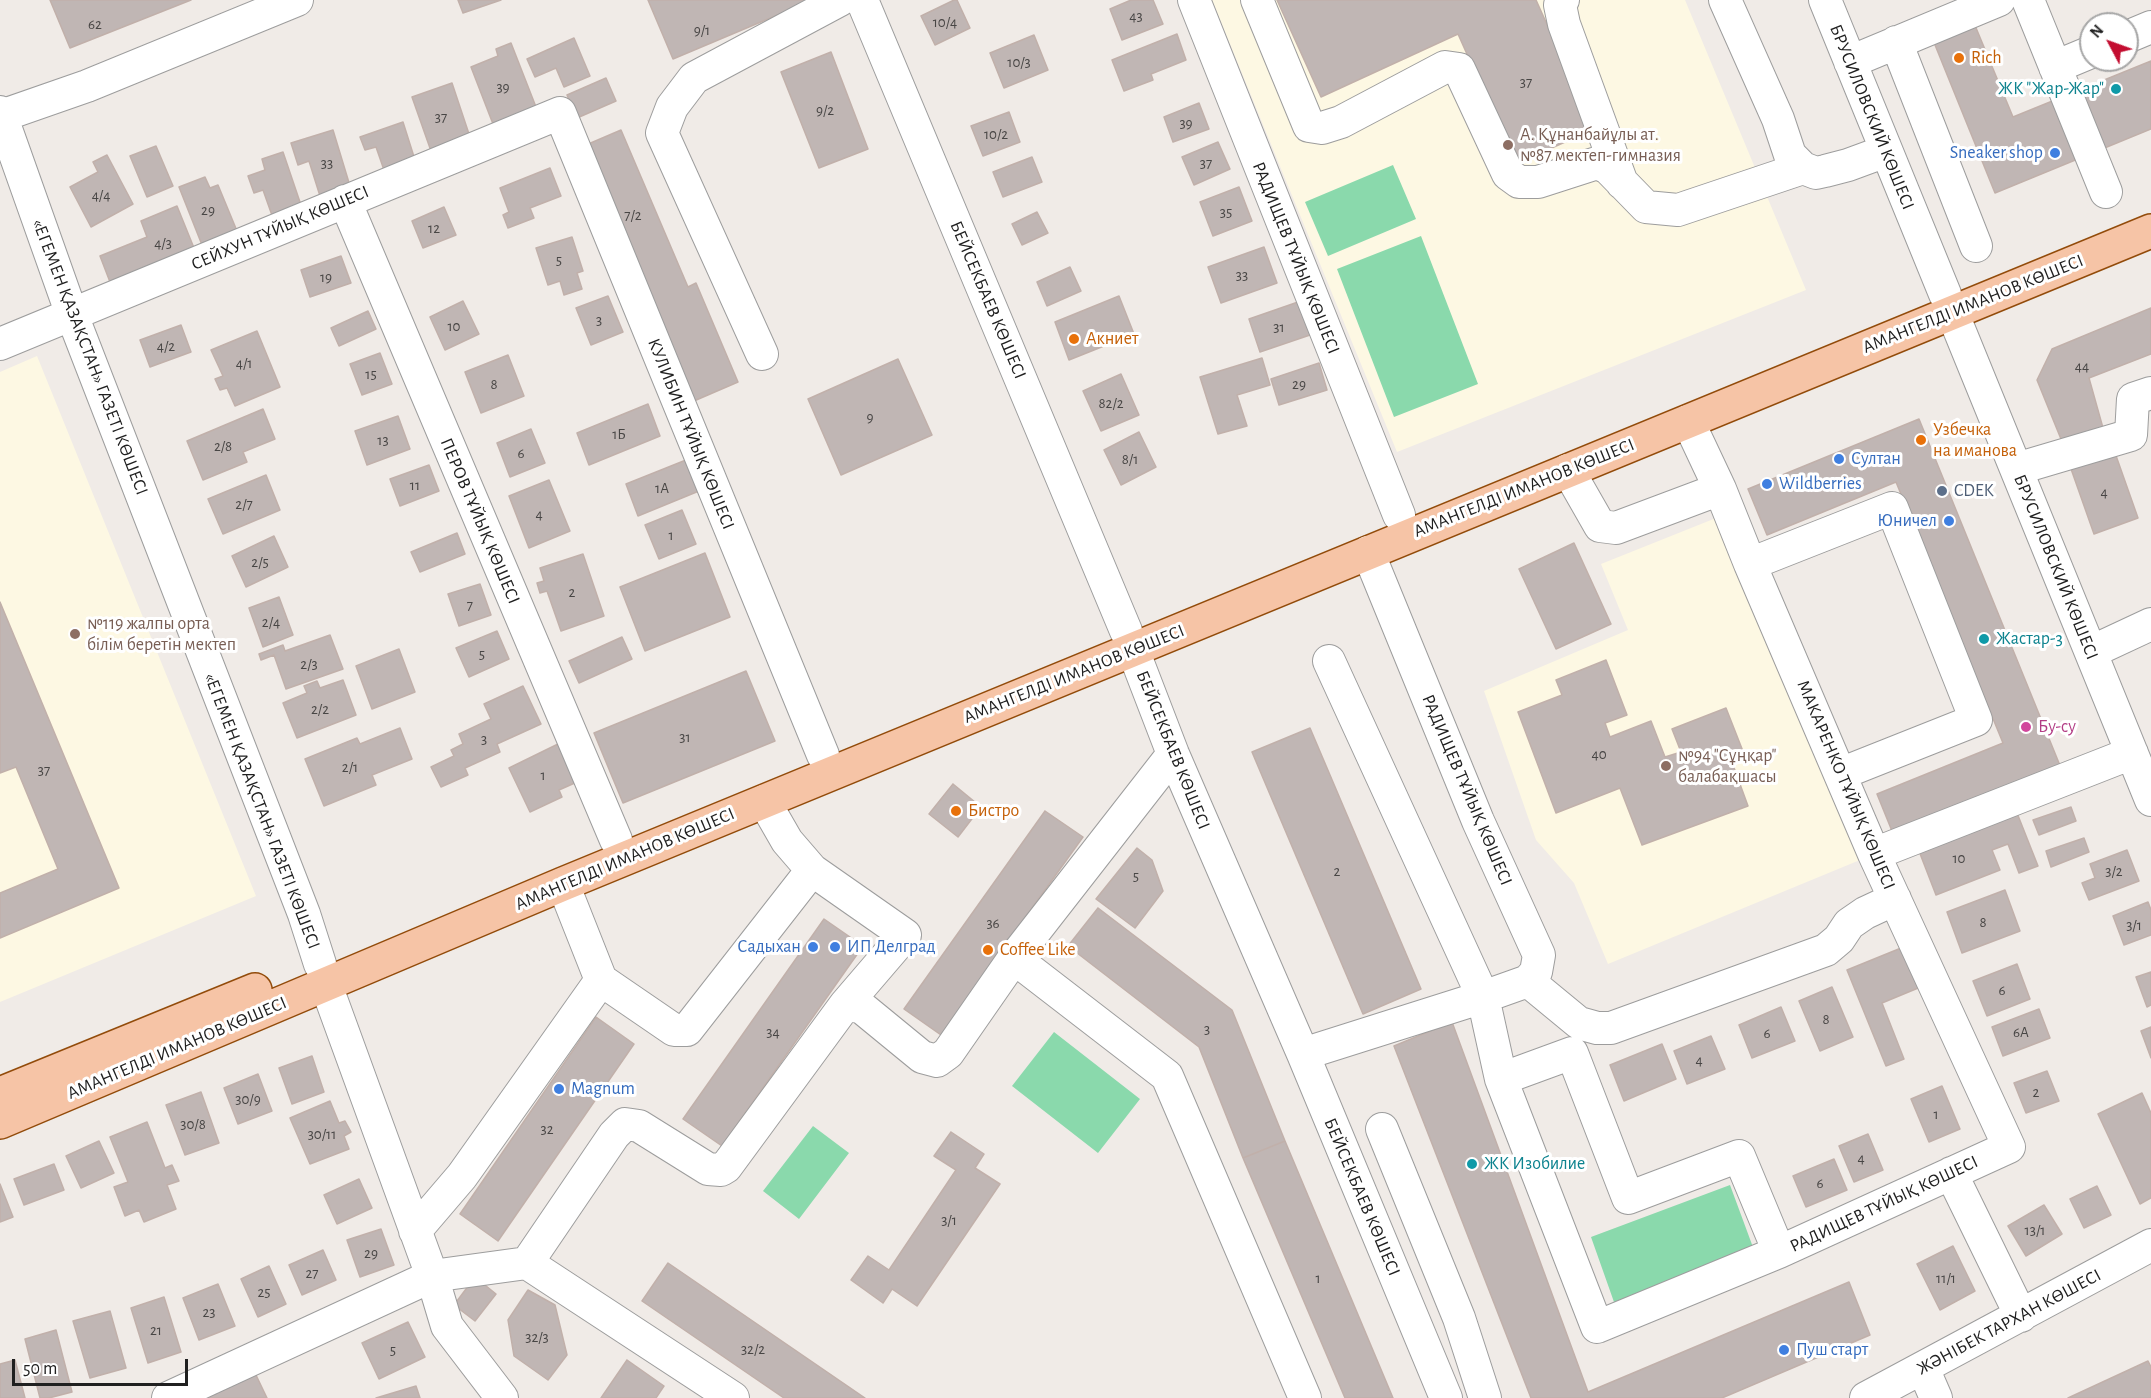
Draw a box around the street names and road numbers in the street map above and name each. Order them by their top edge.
street label: БРУСИЛОВСКИЙ КӨШЕСІ [1825,21,1919,213]
street label: РАДИЩЕВ ТҰЙЫҚ КӨШЕСІ [1248,159,1344,357]
street label: СЕЙХУН ТҰЙЫҚ КӨШЕСІ [188,181,372,275]
street label: «ЕГЕМЕН ҚАЗАҚСТАН» ГАЗЕТІ КӨШЕСІ [27,216,153,498]
street label: БЕЙСЕКБАЕВ КӨШЕСІ [945,218,1031,382]
street label: АМАНГЕЛДІ ИМАНОВ КӨШЕСІ [1859,250,2087,358]
street label: КУЛИБИН ТҰЙЫҚ КӨШЕСІ [643,335,739,533]
street label: АМАНГЕЛДІ ИМАНОВ КӨШЕСІ [1410,434,1638,542]
street label: ПЕРОВ ТҰЙЫҚ КӨШЕСІ [435,435,525,607]
street label: БРУСИЛОВСКИЙ КӨШЕСІ [2009,471,2103,663]
street label: АМАНГЕЛДІ ИМАНОВ КӨШЕСІ [960,620,1188,728]
street label: БЕЙСЕКБАЕВ КӨШЕСІ [1131,667,1215,833]
street label: «ЕГЕМЕН ҚАЗАҚСТАН» ГАЗЕТІ КӨШЕСІ [199,670,325,952]
street label: МАКАРЕНКО ТҰЙЫҚ КӨШЕСІ [1792,677,1900,893]
street label: РАДИЩЕВ ТҰЙЫҚ КӨШЕСІ [1417,691,1517,889]
street label: АМАНГЕЛДІ ИМАНОВ КӨШЕСІ [512,803,738,915]
street label: АМАНГЕЛДІ ИМАНОВ КӨШЕСІ [64,992,290,1104]
street label: БЕЙСЕКБАЕВ КӨШЕСІ [1319,1115,1405,1279]
street label: РАДИЩЕВ ТҰЙЫҚ КӨШЕСІ [1786,1151,1982,1257]
street label: ЖӘНІБЕК ТАРХАН КӨШЕСІ [1913,1264,2105,1380]

